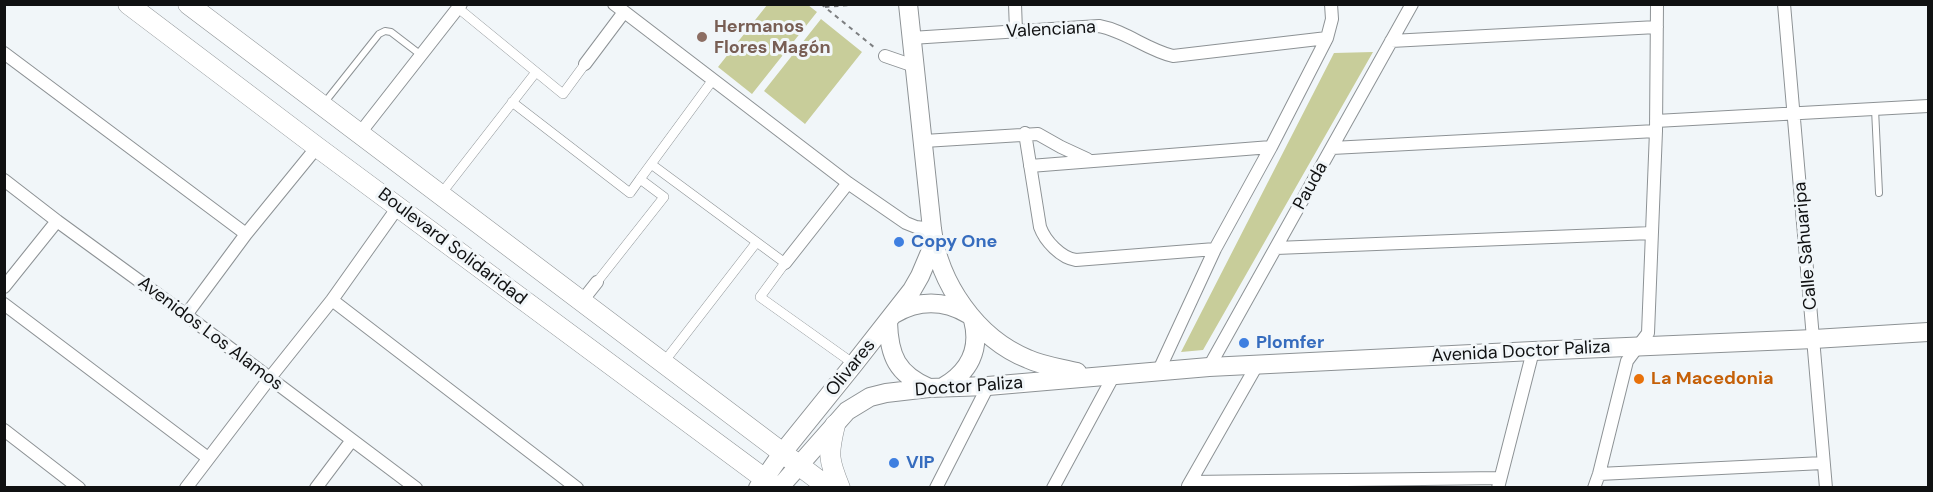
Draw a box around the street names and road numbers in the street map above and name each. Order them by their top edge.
street label: Valenciana [1006,17,1096,43]
street label: Pauda [1289,158,1333,214]
street label: Calle Sahuaripa [1790,181,1822,311]
street label: Boulevard Solidaridad [373,184,531,310]
street label: Avenidos Los Alamos [133,272,287,396]
street label: Olivares [822,335,880,401]
street label: Avenida Doctor Paliza [1431,337,1611,367]
street label: Doctor Paliza [914,372,1024,402]

